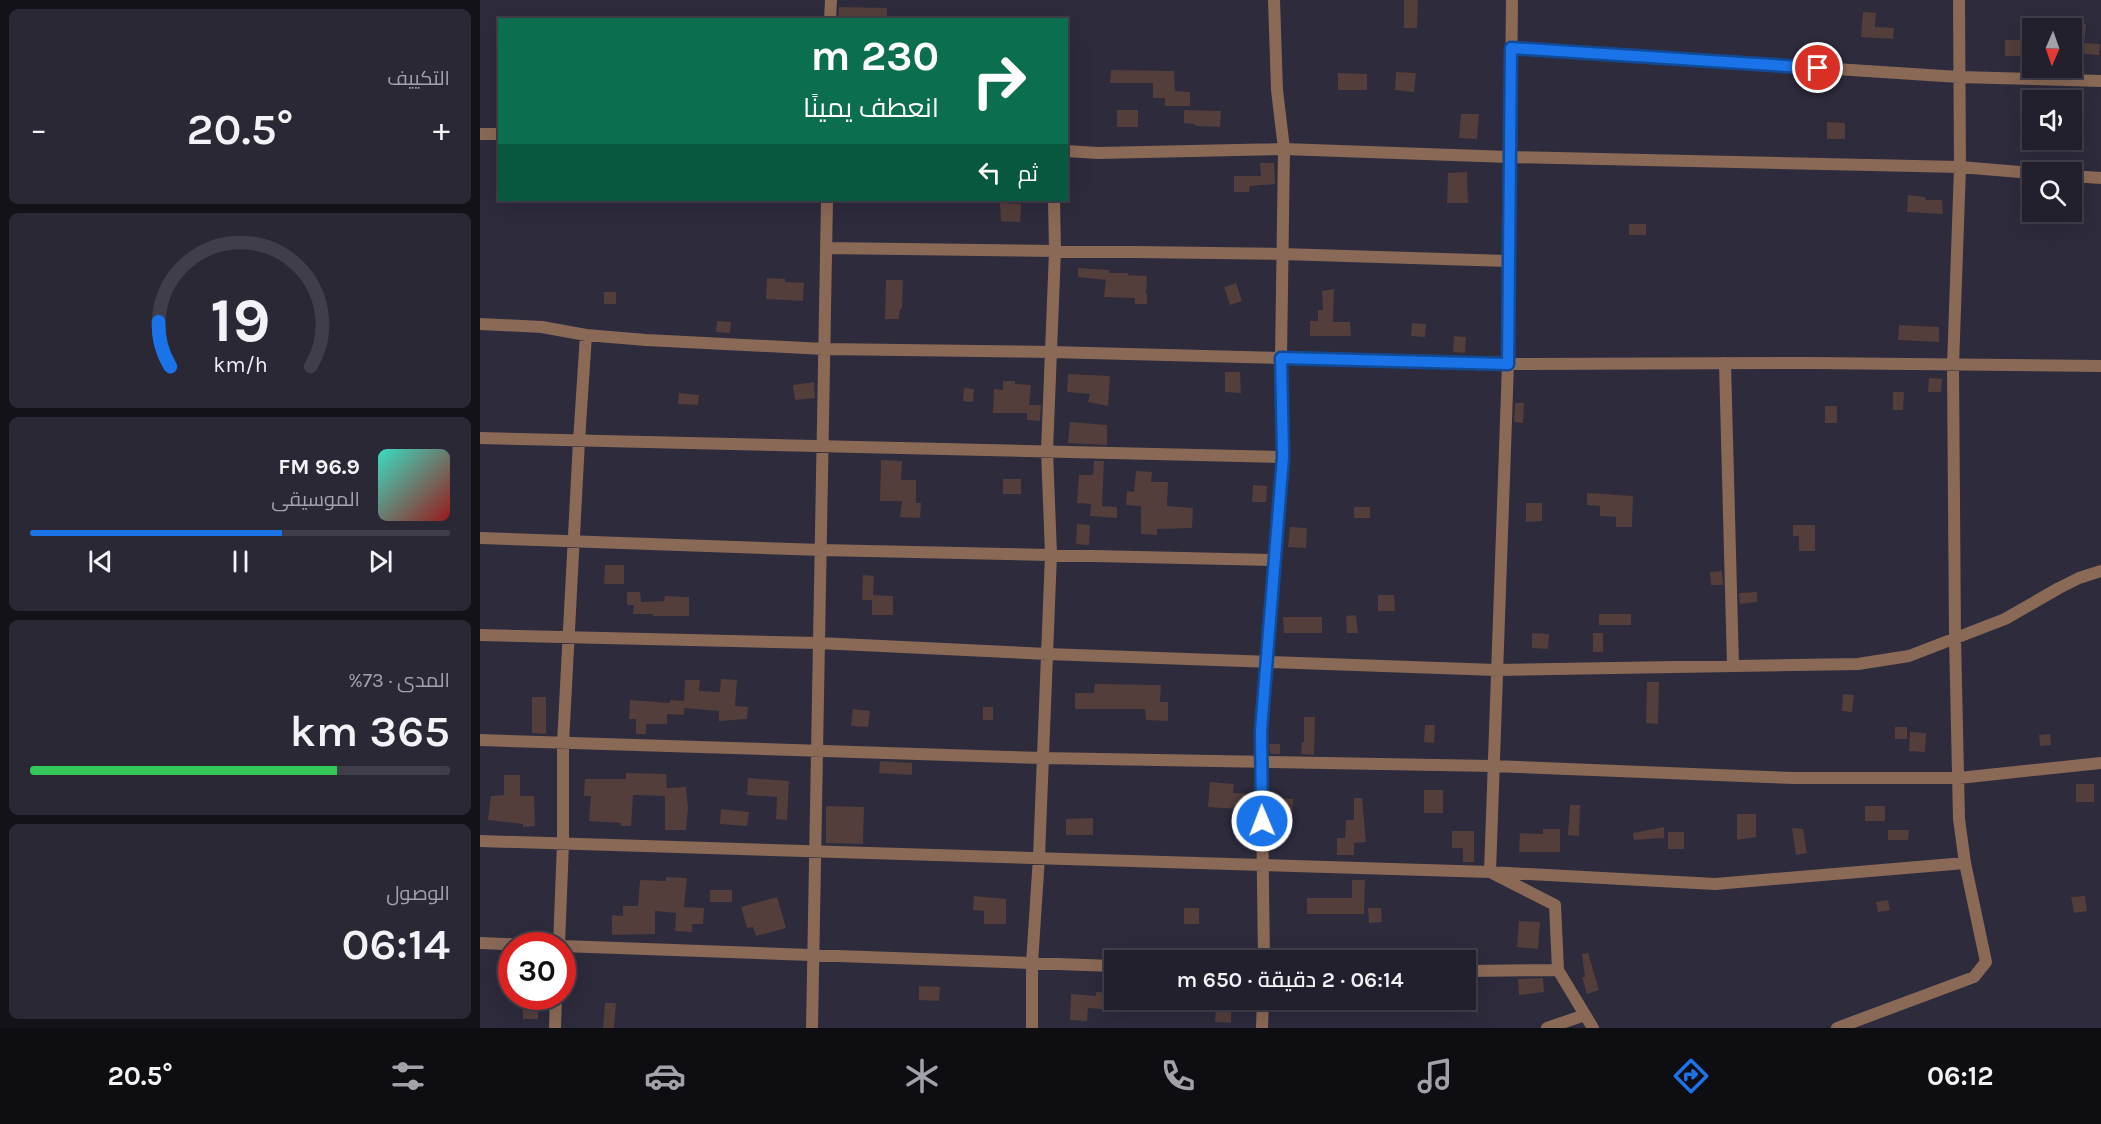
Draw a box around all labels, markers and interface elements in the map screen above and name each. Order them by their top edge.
north arrow [2022,18,2082,78]
map controls [2022,18,2082,222]
text: 230 m [810,31,939,81]
icon: right [960,42,1038,120]
pin [1792,42,1843,93]
icon: arrive [1801,51,1834,84]
text: التكييف [387,67,450,90]
button: sound [2022,90,2082,150]
text: انعطف يمينًا [803,92,939,124]
text: 20.5° [187,103,293,155]
text: − [30,110,47,148]
text: + [433,110,450,148]
icon: left [973,156,1006,189]
text: ثم [1018,161,1038,187]
button: search [2022,162,2082,222]
text: 19 [210,284,270,357]
text: km/h [213,353,267,378]
text: 96.9 FM [278,454,360,480]
text: الموسيقى [271,488,360,511]
icon: previous [84,545,117,578]
icon: pause [224,545,257,578]
icon: next [364,545,397,578]
text: المدى · 73% [348,669,450,692]
text: 365 km [290,705,450,757]
position arrow [1230,789,1294,853]
text: الوصول [386,882,450,905]
text: 06:14 [341,918,450,970]
speed limit sign: 30 [498,932,576,1010]
text: 06:14 · 2 دقيقة · 650 m [1176,967,1404,993]
icon: filters [387,1055,429,1097]
icon: car [644,1055,686,1097]
icon: climate [901,1055,943,1097]
icon: phone [1157,1055,1199,1097]
icon: music [1414,1055,1456,1097]
icon: directions [1670,1055,1712,1097]
text: 20.5° [107,1060,173,1092]
text: 06:12 [1927,1060,1994,1092]

